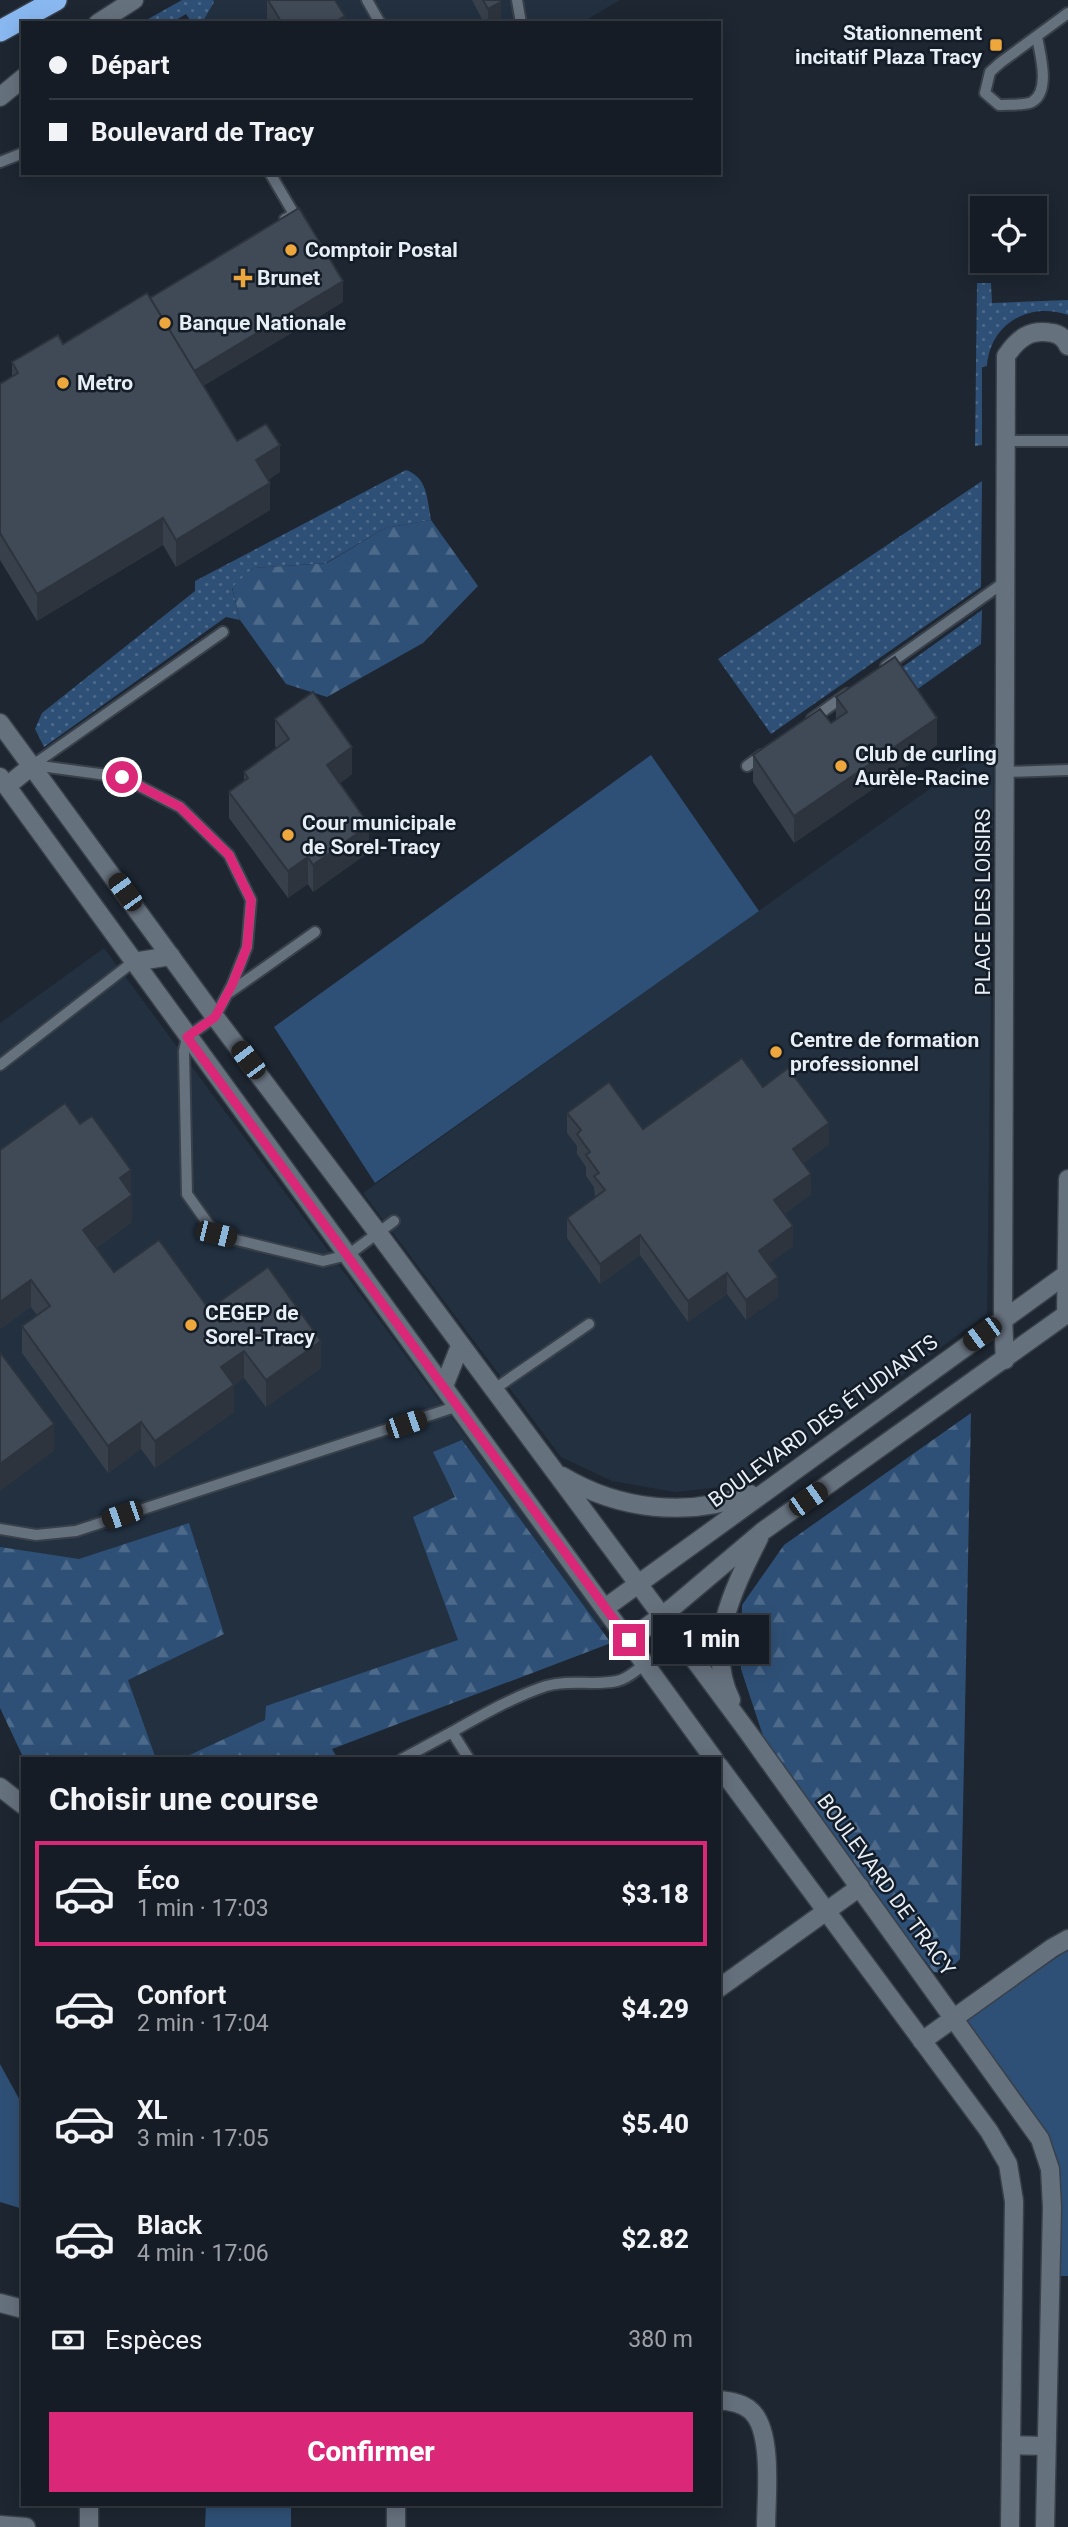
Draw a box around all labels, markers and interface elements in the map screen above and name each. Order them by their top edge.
place label: Stationnement incitatif Plaza Tracy [795,21,982,69]
marker: Stationnement incitatif Plaza Tracy [988,37,1004,53]
text: Départ [91,50,169,80]
text: Boulevard de Tracy [91,117,314,147]
map controls [970,196,1047,273]
button: locate [970,196,1047,273]
place label: Comptoir Postal [305,238,458,262]
marker: Comptoir Postal [283,242,299,258]
place label: Brunet [257,266,320,290]
marker: Brunet [235,270,251,286]
place label: Banque Nationale [179,311,346,335]
marker: Banque Nationale [157,315,173,331]
place label: Metro [77,371,133,395]
marker: Metro [55,375,71,391]
place label: Club de curling Aurèle-Racine [855,742,997,790]
marker: Club de curling Aurèle-Racine [833,758,849,774]
route start [106,761,138,793]
street label: PLACE DES LOISIRS [971,809,995,995]
place label: Cour municipale de Sorel-Tracy [302,811,456,859]
marker: Cour municipale de Sorel-Tracy [280,827,296,843]
car [105,869,146,915]
place label: Centre de formation professionnel [790,1028,979,1076]
car [227,1037,270,1083]
marker: Centre de formation professionnel [768,1044,784,1060]
car [194,1219,239,1249]
place label: CEGEP de Sorel-Tracy [205,1301,315,1349]
car [959,1313,1006,1355]
marker: CEGEP de Sorel-Tracy [183,1317,199,1333]
street label: BOULEVARD DES ÉTUDIANTS [704,1330,942,1512]
car [383,1407,430,1441]
car [785,1478,832,1520]
car [99,1498,146,1532]
callout: 1 min [654,1616,769,1664]
route end [613,1624,645,1656]
text: 1 min [682,1626,740,1653]
text: Choisir une course [49,1780,318,1818]
street label: BOULEVARD DE TRACY [812,1790,960,1981]
icon: car [53,1862,116,1925]
text: Éco [137,1865,180,1895]
text: $3.18 [621,1879,689,1909]
text: 1 min · 17:03 [137,1895,269,1922]
icon: car [53,1977,116,2040]
text: Confort [137,1980,226,2010]
text: $4.29 [621,1994,689,2024]
text: 2 min · 17:04 [137,2010,269,2037]
icon: car [53,2092,116,2155]
text: XL [137,2095,168,2125]
text: $5.40 [621,2109,689,2139]
text: 3 min · 17:05 [137,2125,269,2152]
icon: car [53,2207,116,2270]
text: Black [137,2210,202,2240]
text: $2.82 [621,2224,689,2254]
text: 4 min · 17:06 [137,2240,269,2267]
icon: cash [49,2321,87,2359]
text: Espèces [105,2325,202,2355]
text: 380 m [628,2326,693,2353]
button: Confirmer [49,2412,693,2492]

